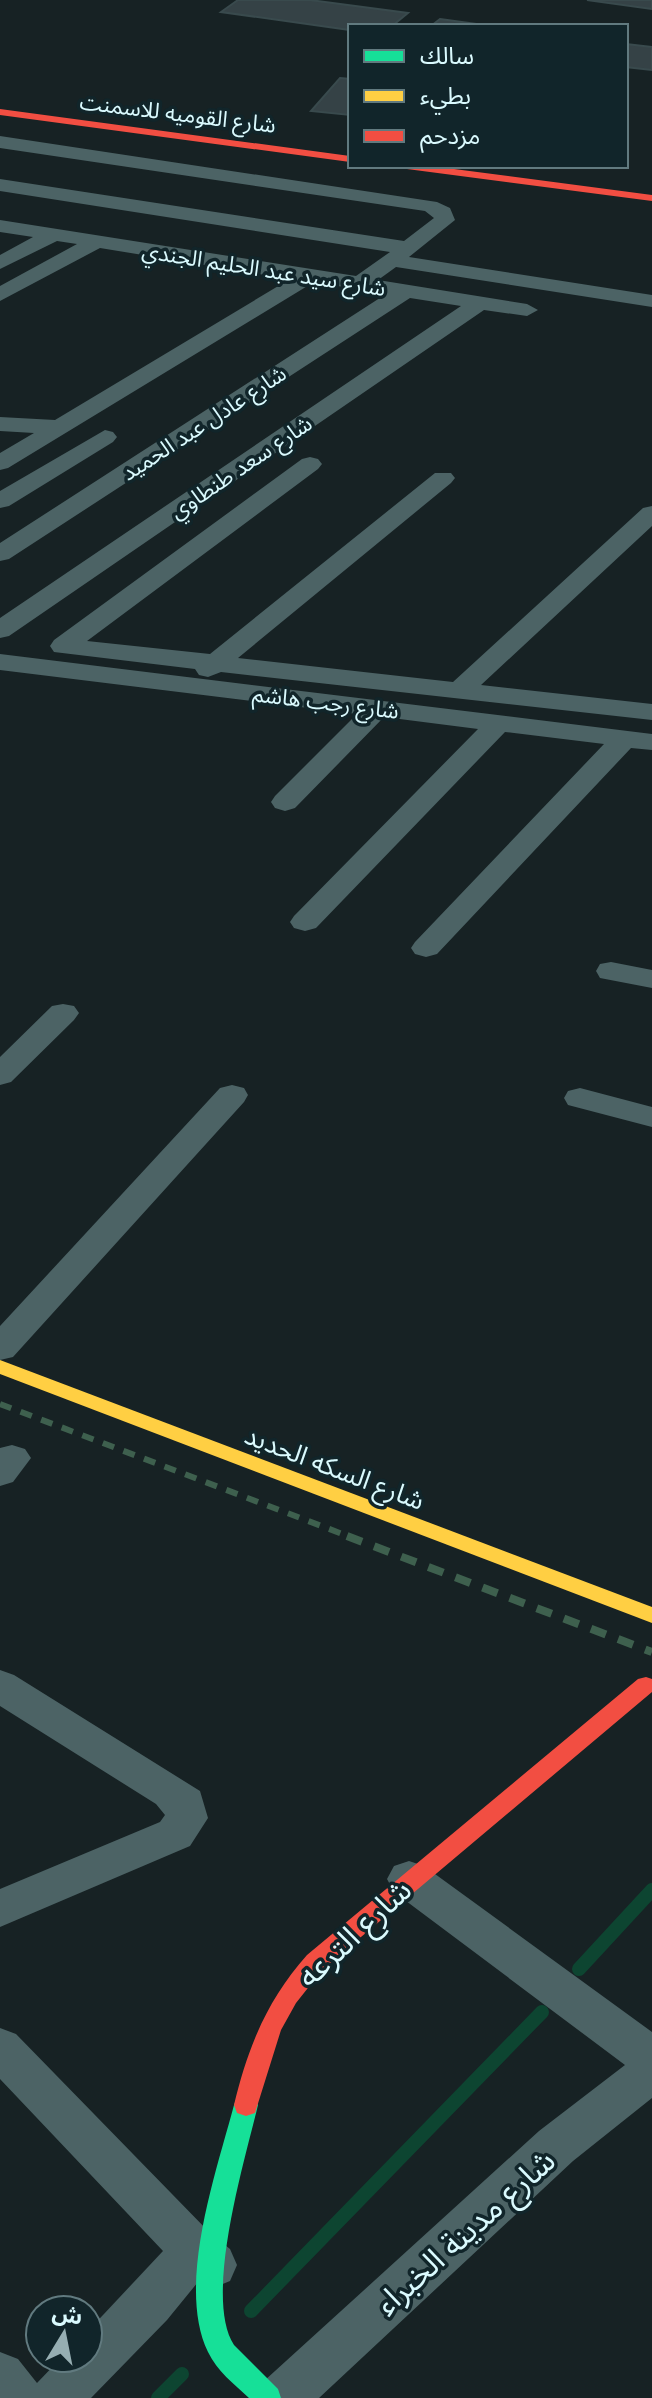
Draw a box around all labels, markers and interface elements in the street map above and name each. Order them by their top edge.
legend [348,24,628,168]
text: سالك [420,38,474,71]
text: بطيء [420,78,471,115]
street label: شارع القوميه للاسمنت [78,85,278,142]
text: مزدحم [420,118,480,153]
street label: شارع سيد عبد الحليم الجندي [140,234,388,305]
street label: شارع عادل عبد الحميد [115,357,293,489]
street label: شارع سعد طنطاوي [163,407,319,527]
street label: شارع رجب هاشم [251,677,401,728]
street label: شارع السكه الحديد [239,1416,430,1520]
street label: شارع الترعه [286,1868,422,1999]
street label: شارع مدينة الخبراء [365,2138,566,2327]
north arrow [24,2294,104,2374]
text: ش [50,2296,85,2331]

